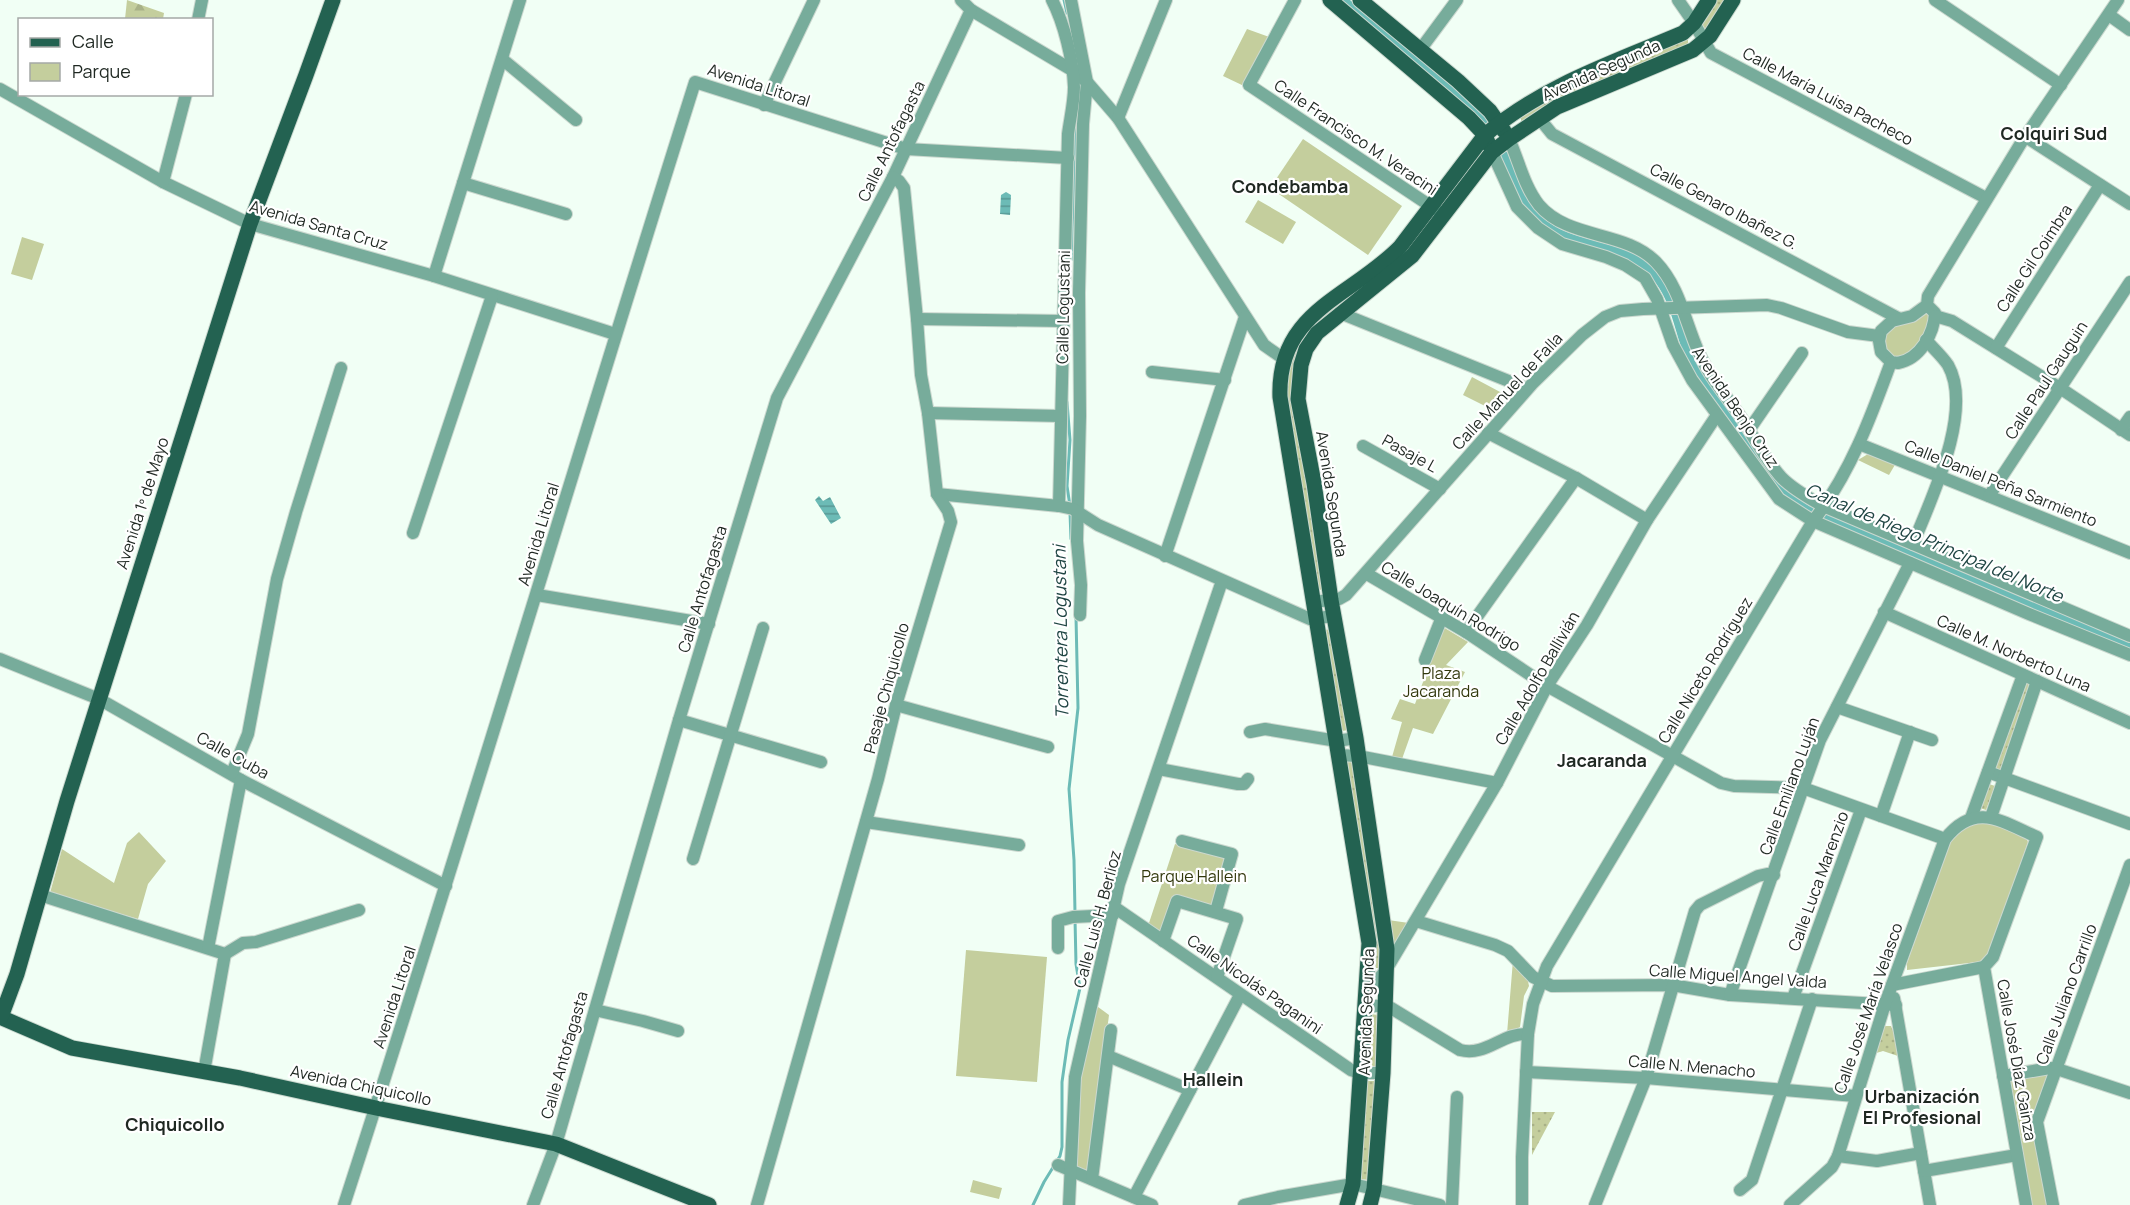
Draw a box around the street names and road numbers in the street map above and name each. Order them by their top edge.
street label: Avenida Segunda [1538,34,1664,106]
street label: Calle María Luisa Pacheco [1739,42,1917,150]
street label: Avenida Litoral [705,58,813,112]
street label: Calle Francisco M. Veracini [1270,74,1442,200]
street label: Calle Antofagasta [852,77,930,205]
street label: Calle Genaro Ibañez G. [1646,158,1802,254]
street label: Avenida Santa Cruz [247,195,391,255]
street label: Calle Gil Coimbra [1991,200,2077,316]
street label: Calle Logustani [1051,250,1075,364]
street label: Calle Paul Gauguin [2000,317,2092,443]
street label: Calle Manuel de Falla [1447,328,1567,454]
street label: Avenida Benjo Cruz [1687,342,1785,472]
street label: Avenida Segunda [1311,429,1353,559]
street label: Pasaje L [1378,429,1442,477]
street label: Avenida 1º de Mayo [110,434,174,572]
street label: Calle Daniel Peña Sarmiento [1901,434,2101,532]
street label: Avenida Litoral [512,480,564,588]
street label: Calle Antofagasta [672,523,732,655]
street label: Calle Joaquín Rodrigo [1377,556,1525,656]
street label: Calle Niceto Rodríguez [1653,593,1757,747]
street label: Calle Adolfo Ballivián [1490,607,1584,749]
street label: Calle M. Norberto Luna [1933,609,2095,697]
street label: Pasaje Chiquicollo [858,620,914,756]
street label: Calle Emiliano Luján [1754,714,1824,858]
street label: Calle Cuba [193,726,273,784]
street label: Calle Luca Marenzio [1782,808,1854,954]
street label: Calle Luis H. Berlioz [1068,848,1126,990]
street label: Calle José María Velasco [1828,920,1908,1096]
street label: Calle Juliano Carrillo [2030,921,2102,1067]
street label: Calle Nicolás Paganini [1183,929,1327,1039]
street label: Avenida Litoral [367,943,421,1051]
street label: Avenida Segunda [1353,948,1379,1076]
street label: Calle Miguel Angel Valda [1648,959,1828,993]
street label: Calle José Díaz Gainza [1992,978,2042,1142]
street label: Calle Antofagasta [535,989,593,1121]
street label: Calle N. Menacho [1628,1049,1756,1083]
street label: Avenida Chiquicollo [288,1059,434,1111]

